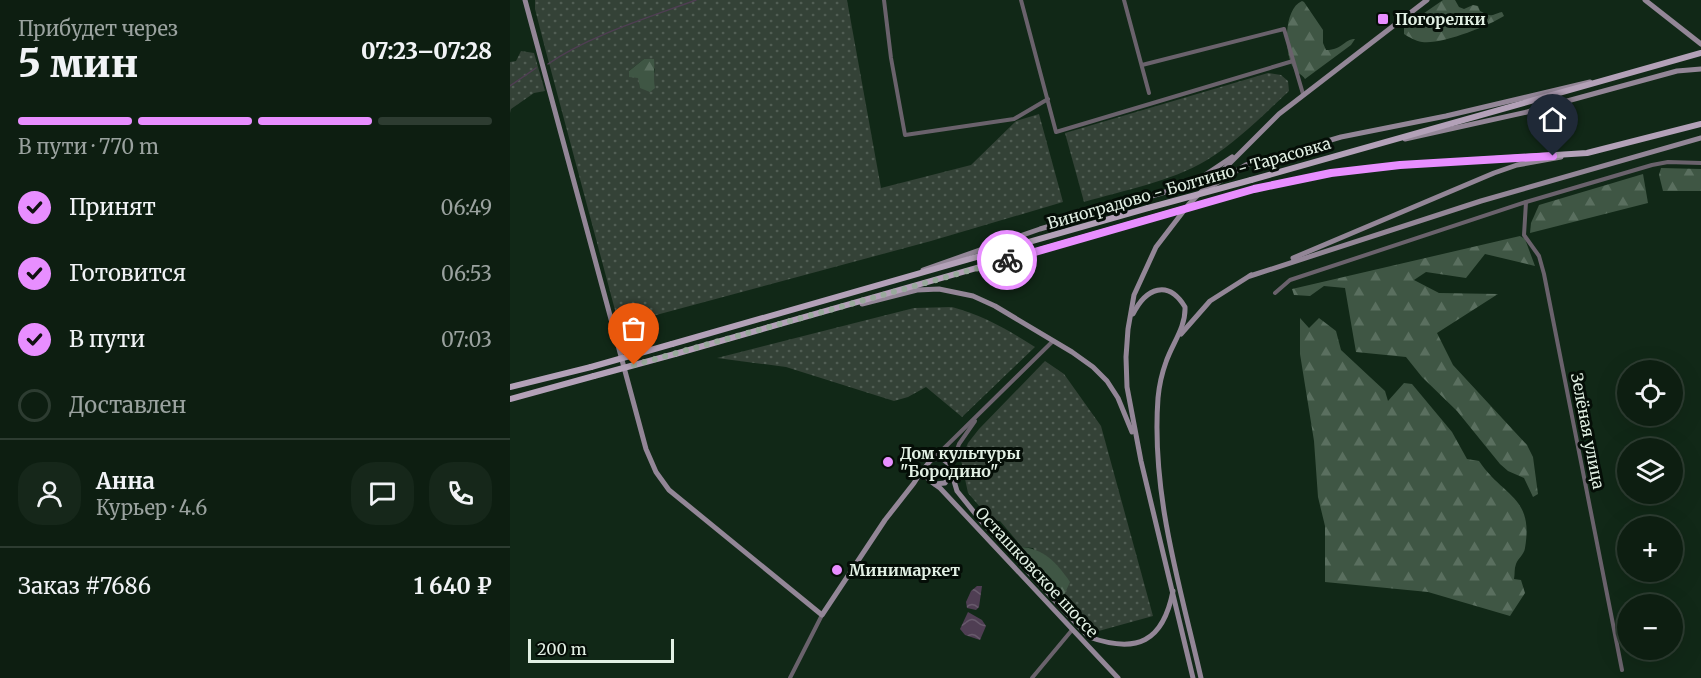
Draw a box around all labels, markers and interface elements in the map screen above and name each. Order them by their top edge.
place label: Погорелки [1395,9,1486,29]
marker: Погорелки [1376,12,1390,26]
text: Прибудет через [18,16,178,41]
text: 07:23–07:28 [361,37,492,65]
text: 5 мин [18,39,138,88]
pin [1527,94,1578,156]
icon: home [1536,103,1569,136]
street label: Виноградово - Болтино - Тарасовка [1045,133,1334,233]
text: В пути · 770 m [18,134,159,159]
icon: check [18,191,51,224]
text: Принят [69,193,156,221]
text: 06:49 [441,195,492,220]
courier [977,230,1037,290]
icon: bike [991,244,1024,277]
icon: check [18,257,51,290]
text: Готовится [69,259,186,287]
text: 06:53 [441,261,492,286]
pin [608,303,659,365]
icon: bag [617,312,650,345]
icon: check [18,323,51,356]
text: В пути [69,325,145,353]
text: 07:03 [441,327,492,352]
map controls [1617,360,1683,660]
button: locate [1617,360,1683,426]
street label: Зелёная улица [1567,371,1609,491]
text: Доставлен [69,391,186,419]
button: layers [1617,438,1683,504]
place label: Дом культуры "Бородино" [900,443,1021,481]
marker: Дом культуры "Бородино" [881,455,895,469]
button: person [18,462,81,525]
button: chat [351,462,414,525]
button: phone [429,462,492,525]
text: Анна [96,467,155,495]
text: Курьер · 4.6 [96,495,207,520]
street label: Осташковское шоссе [971,503,1103,641]
button: + [1617,516,1683,582]
place label: Минимаркет [849,560,960,580]
marker: Минимаркет [830,563,844,577]
text: Заказ #7686 [18,572,151,600]
text: 1 640 ₽ [414,572,492,600]
button: − [1617,594,1683,660]
scale bar [528,636,674,664]
text: 200 m [537,639,587,659]

